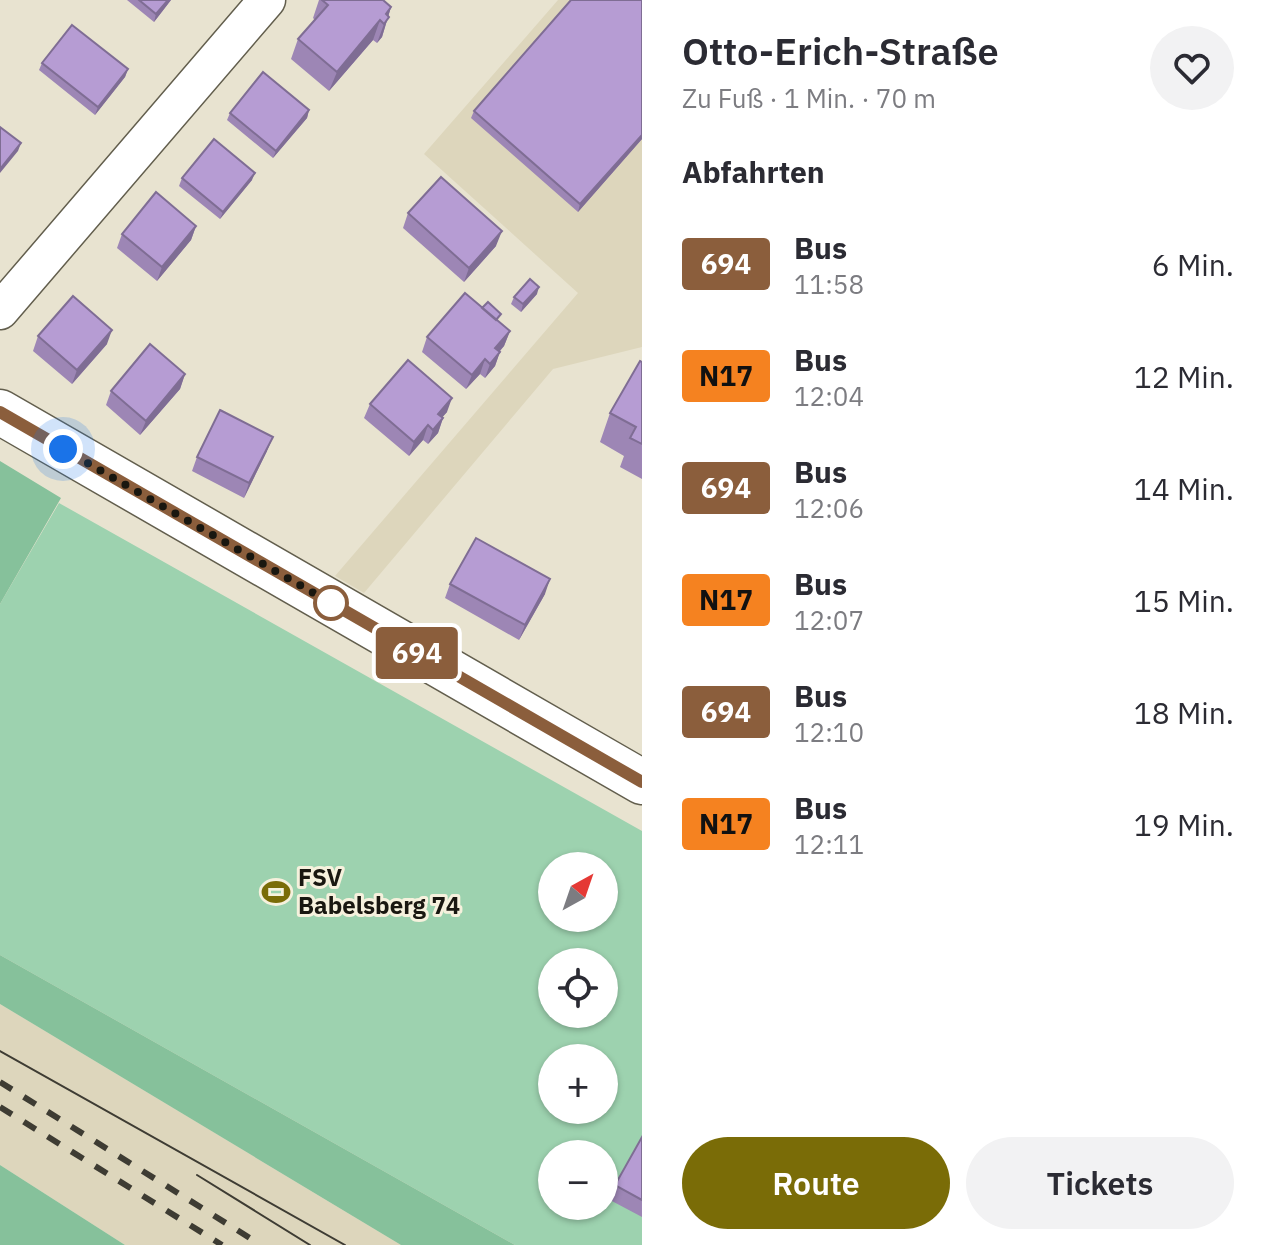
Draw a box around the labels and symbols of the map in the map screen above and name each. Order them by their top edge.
your location [43,429,83,469]
unlabelled marker [314,586,348,620]
line badge: 694 [371,627,463,679]
north arrow [538,852,618,932]
place label: FSV Babelsberg 74 [298,861,460,921]
sports icon: FSV Babelsberg 74 [261,877,291,907]

